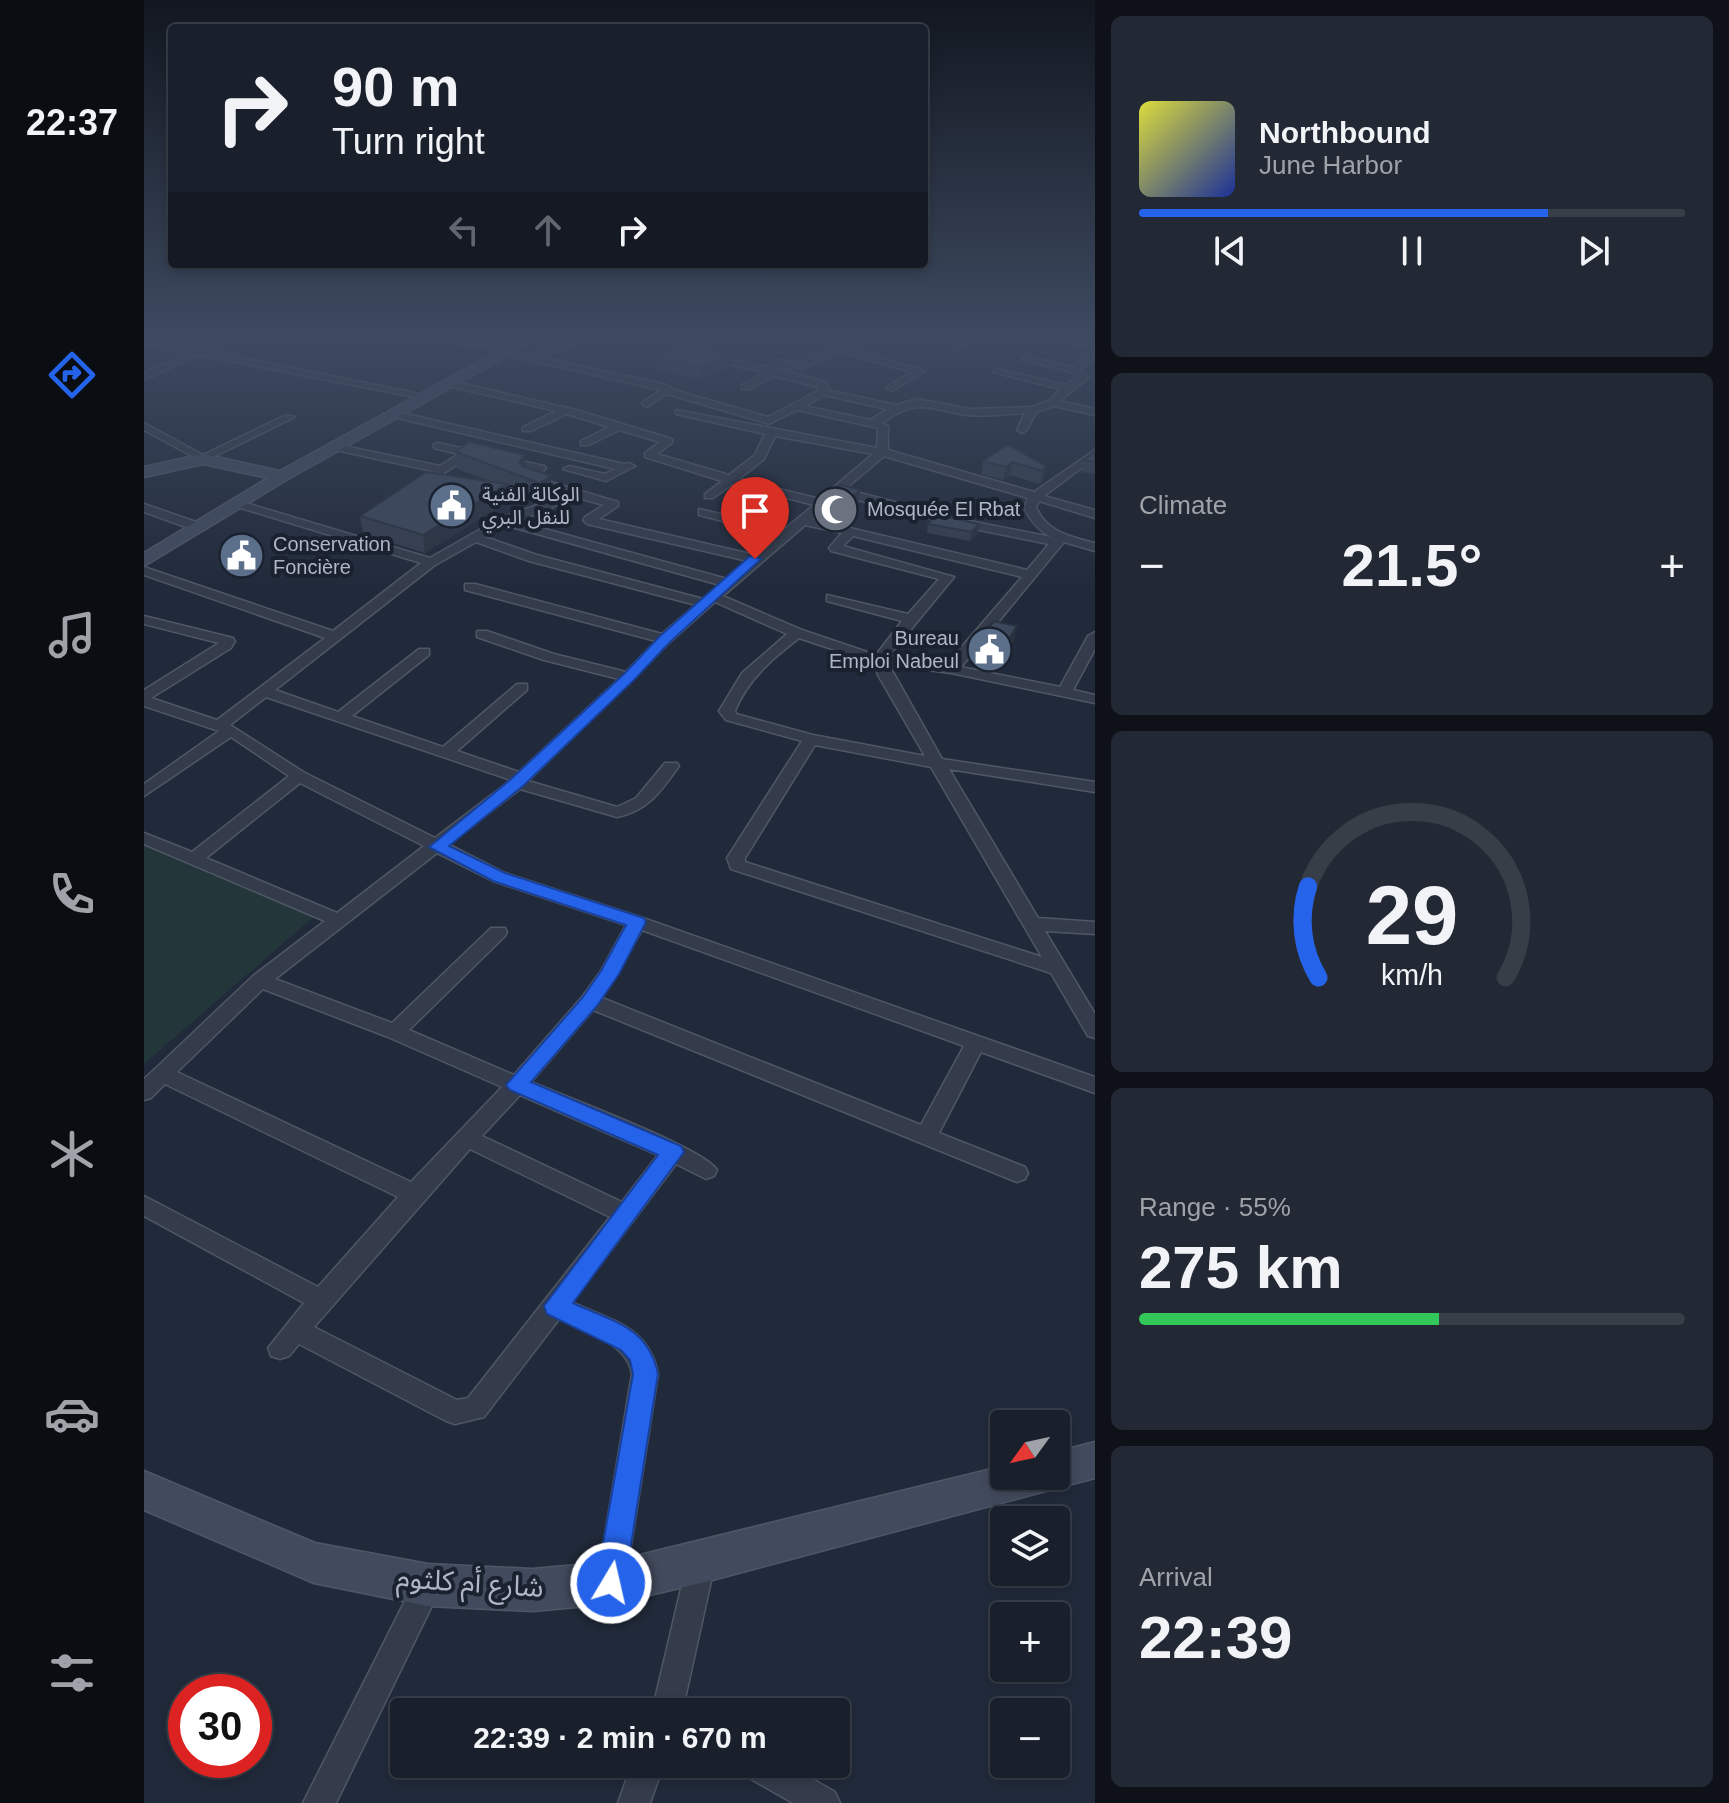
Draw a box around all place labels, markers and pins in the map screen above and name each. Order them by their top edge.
pin [721,477,789,559]
public building icon: الوكالة الفنية للنقل البري [427,481,475,529]
place label: الوكالة الفنية للنقل البري [482,483,580,533]
mosque icon: Mosquée El Rbat [812,485,860,533]
place label: Mosquée El Rbat [867,498,1021,520]
public building icon: Conservation Foncière [218,531,266,579]
place label: Conservation Foncière [273,533,391,578]
public building icon: Bureau Emploi Nabeul [966,626,1014,674]
place label: Bureau Emploi Nabeul [829,627,959,672]

